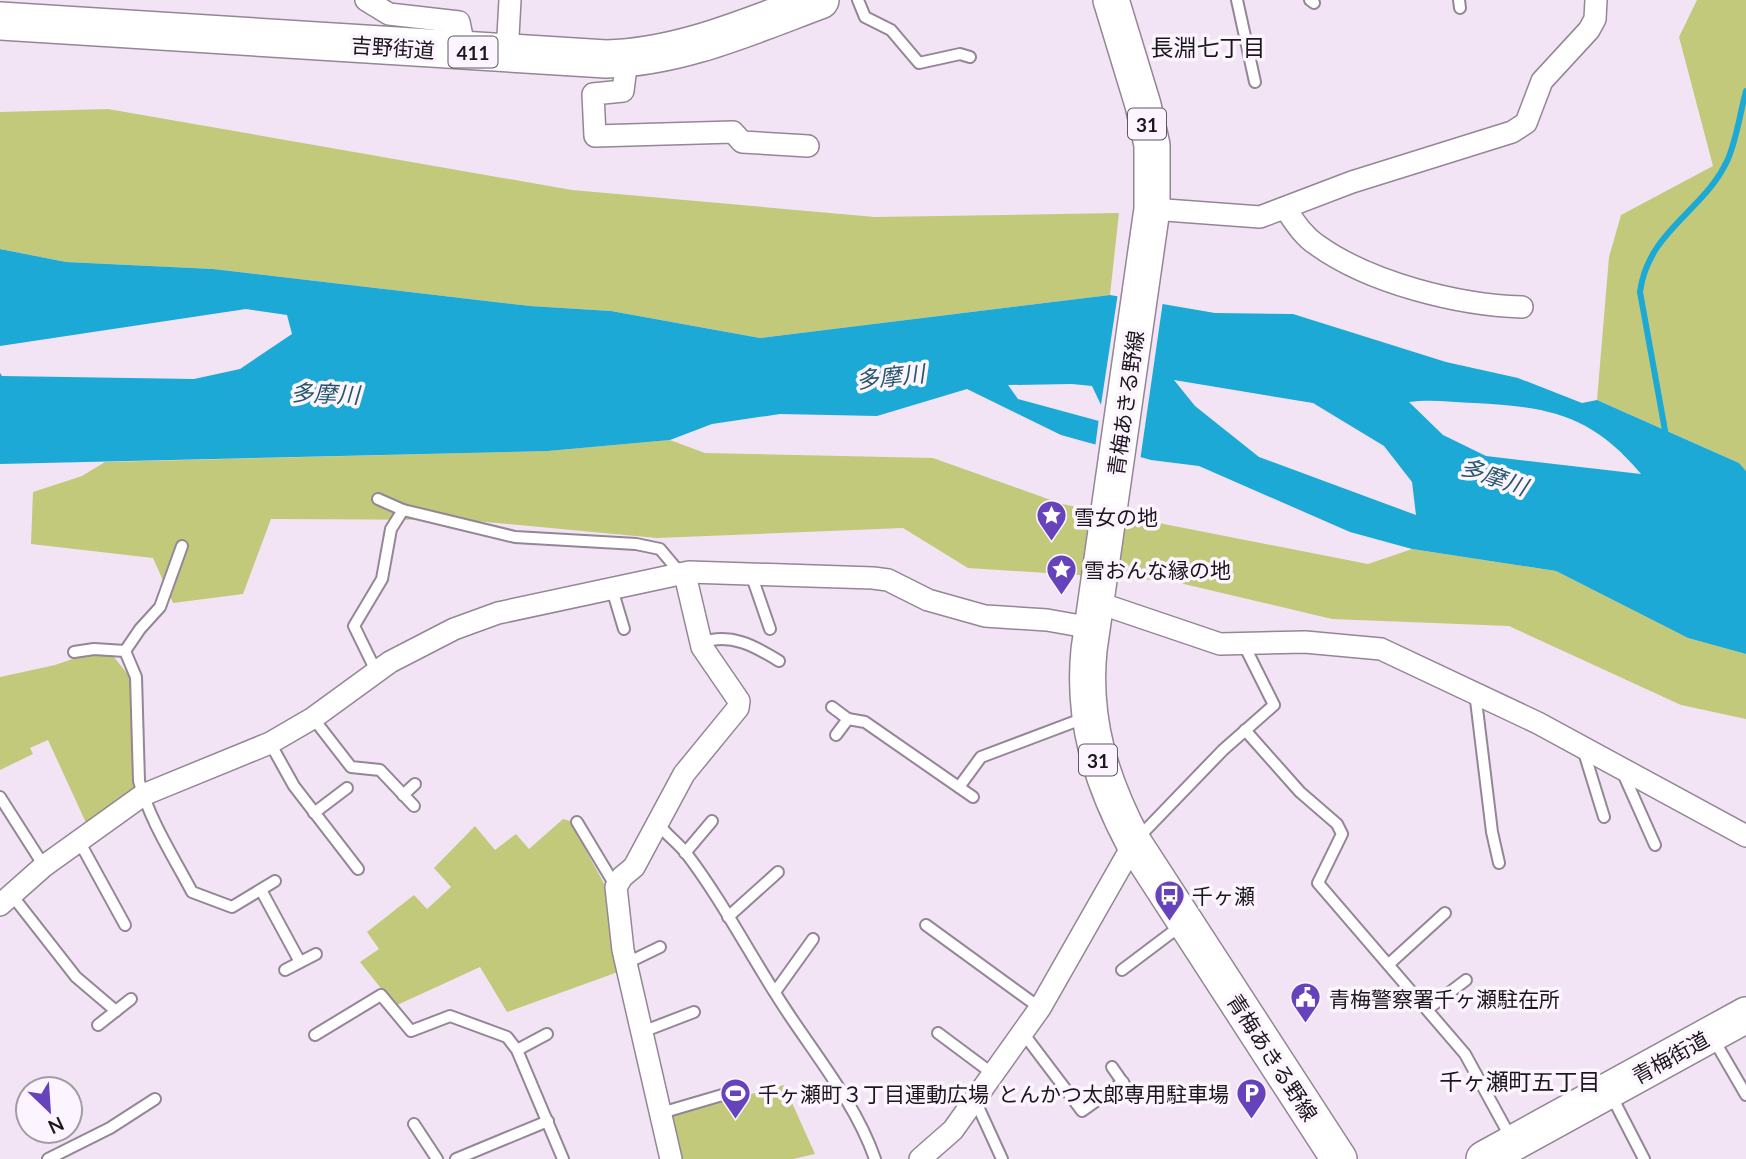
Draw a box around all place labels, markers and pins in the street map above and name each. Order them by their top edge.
place icon: 雪女の地 [1034,499,1068,543]
place label: 雪女の地 [1074,504,1158,529]
place icon: 雪おんな縁の地 [1044,552,1078,596]
place label: 雪おんな縁の地 [1084,557,1231,582]
bus stop icon: 千ヶ瀬 [1152,878,1186,922]
place label: 千ヶ瀬 [1192,883,1255,908]
public building icon: 青梅警察署千ヶ瀬駐在所 [1289,981,1323,1025]
place label: 青梅警察署千ヶ瀬駐在所 [1329,986,1560,1011]
sports icon: 千ヶ瀬町３丁目運動広場 [718,1076,752,1120]
parking icon: とんかつ太郎専用駐車場 [1235,1076,1269,1120]
place label: 千ヶ瀬町３丁目運動広場 [758,1081,989,1106]
place label: とんかつ太郎専用駐車場 [998,1081,1229,1106]

